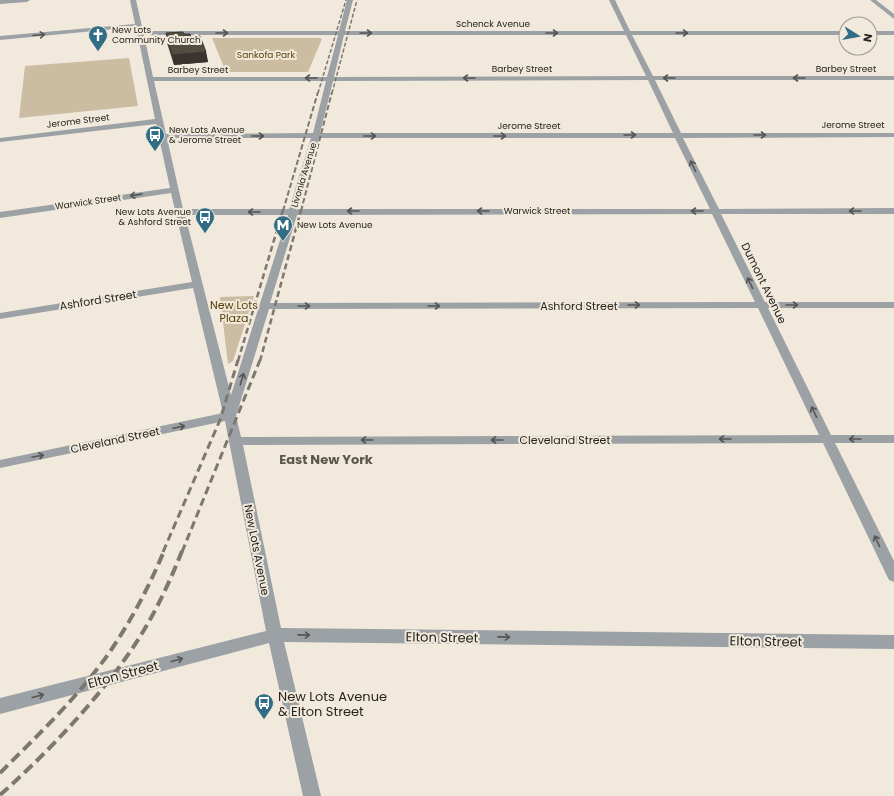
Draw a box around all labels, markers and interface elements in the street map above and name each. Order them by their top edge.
north arrow [838,16,878,56]
street label: Schenck Avenue [456,18,530,30]
church icon: New Lots Community Church [87,24,109,52]
place label: New Lots Community Church [112,24,201,46]
one-way arrow [215,29,228,37]
one-way arrow [359,29,372,37]
one-way arrow [545,29,558,37]
one-way arrow [675,29,688,37]
one-way arrow [32,31,45,38]
text: N [859,32,876,43]
park label: Sankofa Park [237,49,295,61]
street label: Barbey Street [492,63,552,75]
street label: Barbey Street [816,63,876,75]
street label: Barbey Street [168,64,228,76]
one-way arrow [305,74,318,82]
one-way arrow [463,74,476,82]
one-way arrow [663,74,676,82]
one-way arrow [793,74,806,82]
street label: Jerome Street [46,111,110,131]
street label: Jerome Street [821,119,885,131]
street label: Jerome Street [497,120,561,132]
bus stop icon: New Lots Avenue & Jerome Street [144,124,166,152]
place label: New Lots Avenue & Jerome Street [169,124,245,146]
one-way arrow [753,131,766,139]
one-way arrow [251,132,264,140]
one-way arrow [363,132,376,140]
one-way arrow [493,132,506,140]
one-way arrow [623,132,636,139]
street label: Livonia Avenue [288,141,320,209]
one-way arrow [689,160,696,172]
street label: Warwick Street [54,191,122,213]
one-way arrow [130,192,143,199]
street label: Warwick Street [504,205,570,217]
place label: New Lots Avenue & Ashford Street [115,206,191,228]
bus stop icon: New Lots Avenue & Ashford Street [194,206,216,234]
one-way arrow [347,207,360,215]
one-way arrow [477,207,490,215]
one-way arrow [691,207,704,215]
one-way arrow [849,207,862,215]
one-way arrow [248,208,261,216]
metro station icon: New Lots Avenue [272,214,294,242]
place label: New Lots Avenue [297,219,373,231]
street label: Dumont Avenue [737,240,791,326]
one-way arrow [746,277,753,289]
street label: Ashford Street [58,286,138,314]
park label: New Lots Plaza [210,297,258,326]
street label: Ashford Street [540,298,618,314]
one-way arrow [627,301,640,309]
one-way arrow [785,301,798,309]
one-way arrow [297,302,310,310]
one-way arrow [427,302,440,310]
one-way arrow [239,373,246,386]
one-way arrow [809,406,817,418]
street label: Cleveland Street [69,423,161,457]
one-way arrow [172,423,185,431]
street label: Cleveland Street [520,432,610,448]
one-way arrow [719,435,732,443]
one-way arrow [849,435,862,443]
one-way arrow [361,436,374,444]
one-way arrow [491,436,504,444]
district label: East New York [279,450,373,469]
one-way arrow [31,452,44,460]
street label: New Lots Avenue [240,503,274,597]
one-way arrow [873,536,880,548]
street label: Elton Street [405,627,479,648]
one-way arrow [297,631,310,639]
street label: Elton Street [729,631,803,652]
one-way arrow [497,634,510,641]
street label: Elton Street [86,656,161,693]
one-way arrow [170,656,183,663]
place label: New Lots Avenue & Elton Street [278,687,387,721]
one-way arrow [31,692,44,699]
bus stop icon: New Lots Avenue & Elton Street [253,692,275,720]

